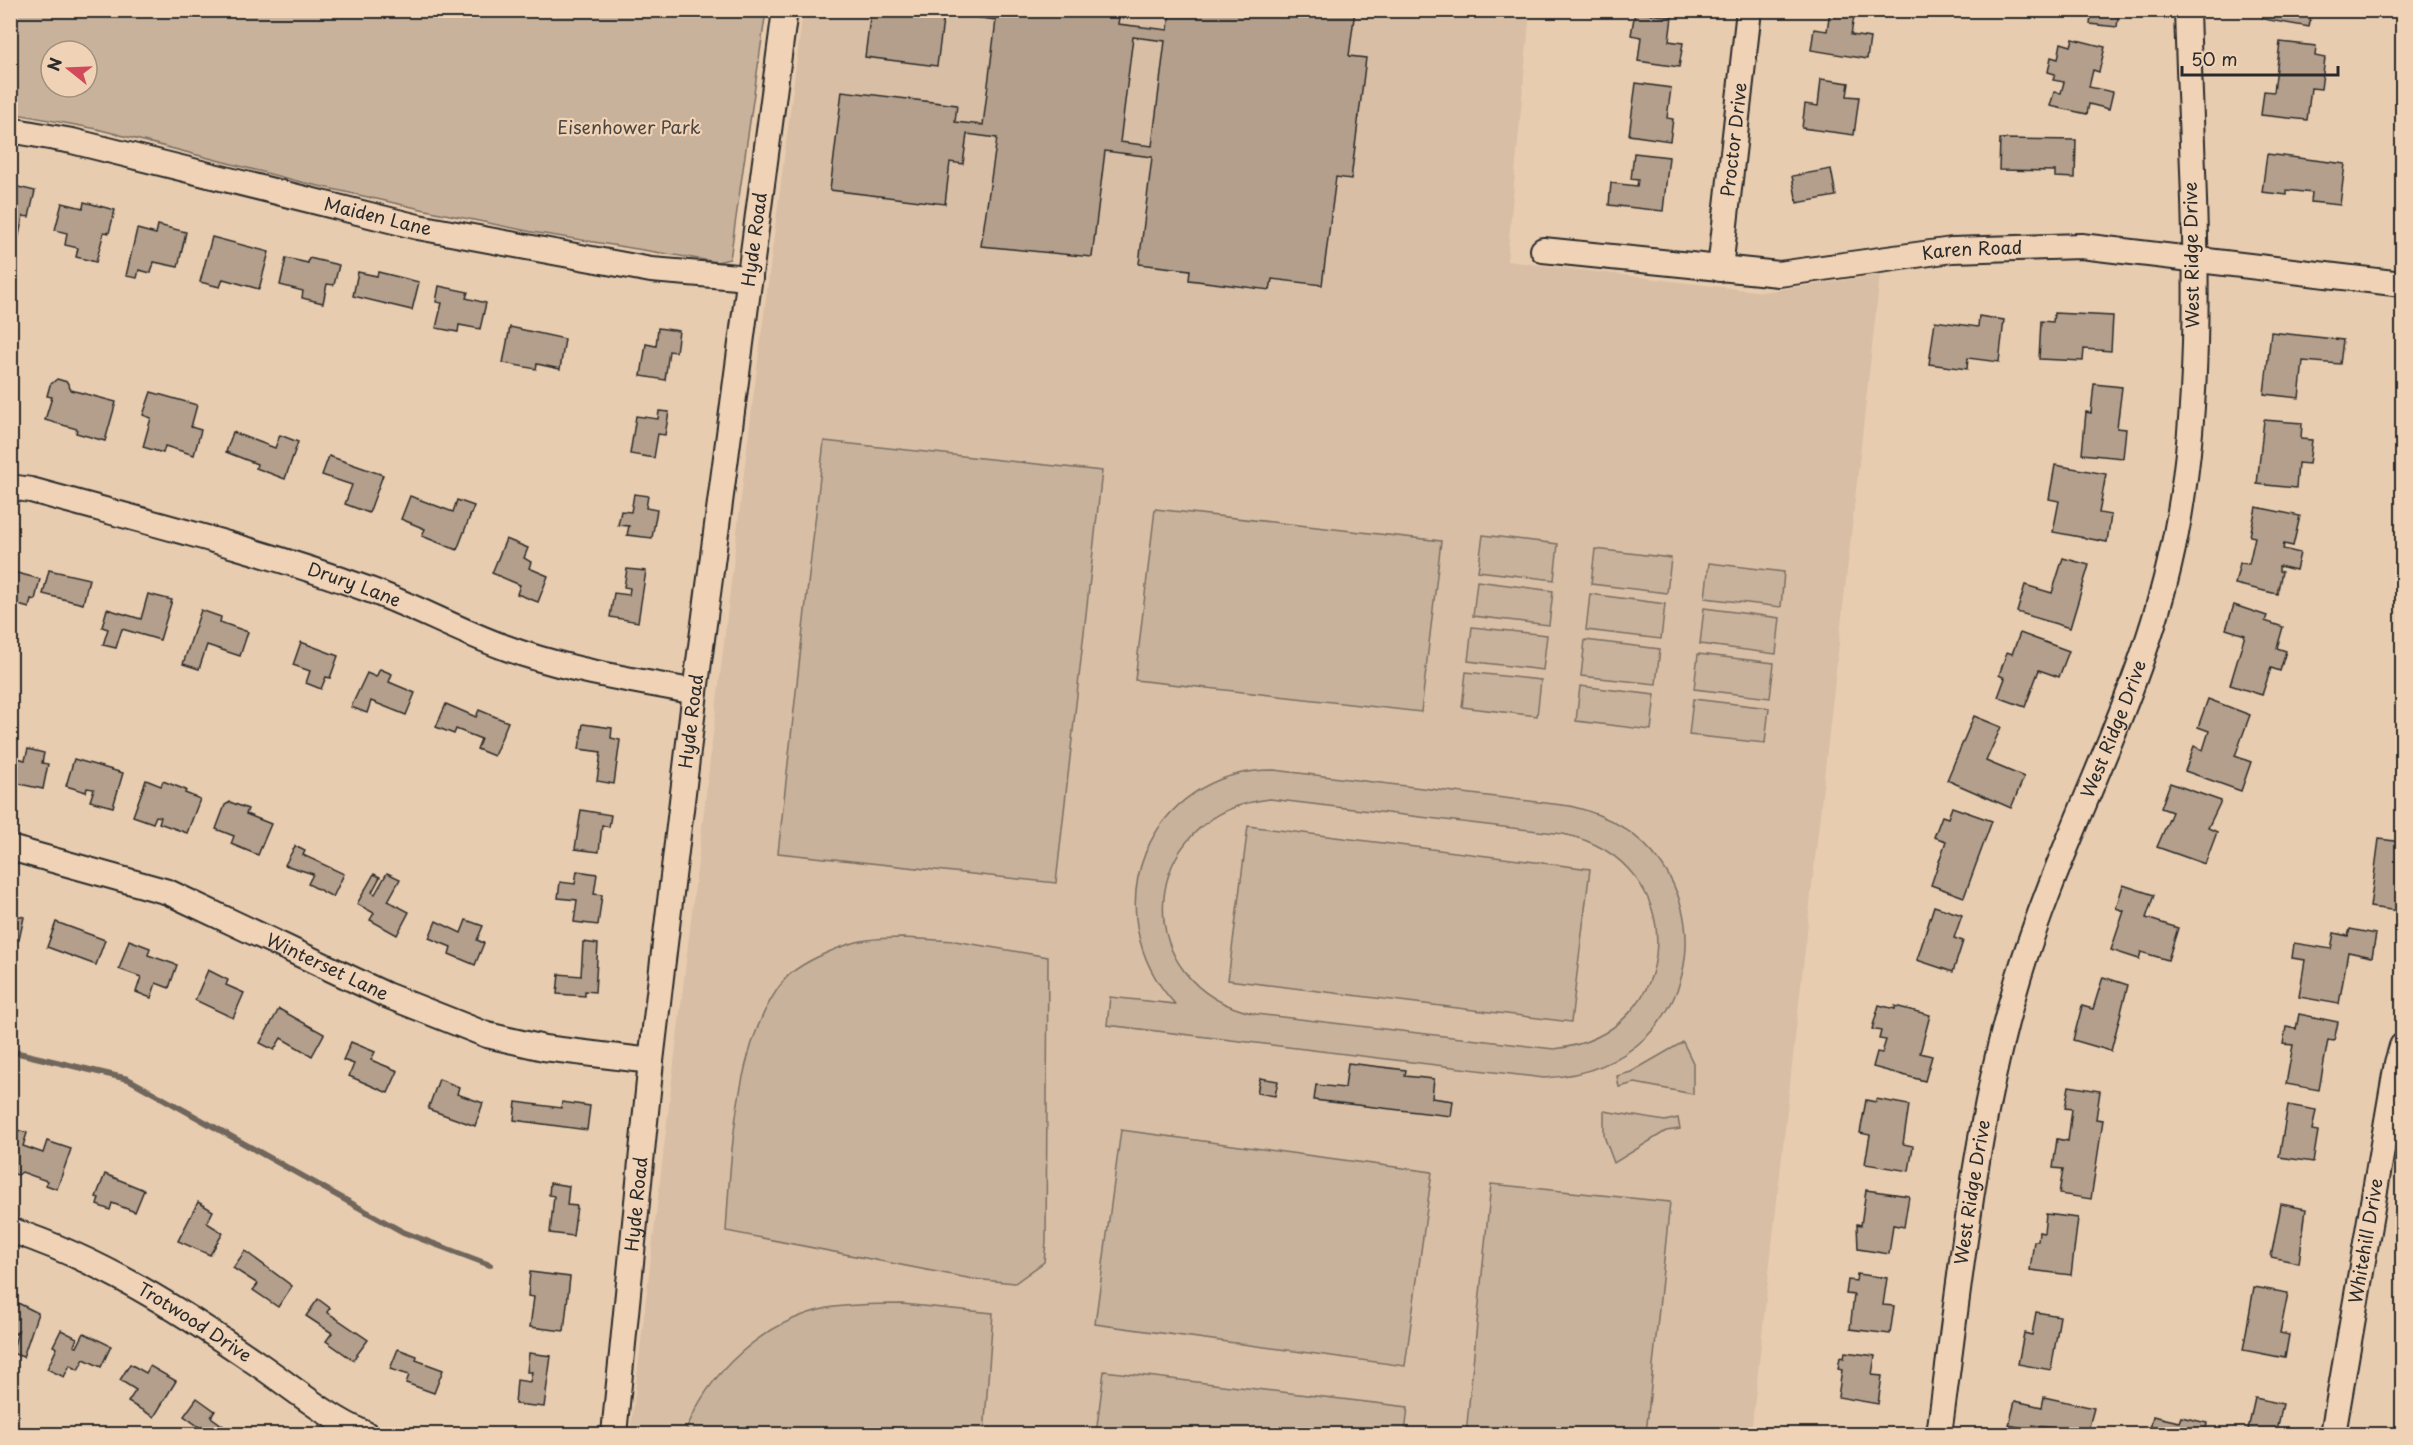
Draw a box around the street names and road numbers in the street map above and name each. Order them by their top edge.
street label: Proctor Drive [1713,81,1753,198]
street label: West Ridge Drive [2176,182,2205,329]
street label: Maiden Lane [321,189,434,241]
street label: Hyde Road [734,190,773,288]
street label: Karen Road [1920,233,2023,266]
street label: Drury Lane [304,554,406,613]
street label: West Ridge Drive [2073,656,2152,802]
street label: Hyde Road [671,672,709,770]
street label: Winterset Lane [262,925,394,1006]
street label: West Ridge Drive [1946,1117,1996,1266]
street label: Hyde Road [617,1155,653,1252]
street label: Whitehill Drive [2341,1176,2389,1305]
street label: Trotwood Drive [133,1275,258,1368]

